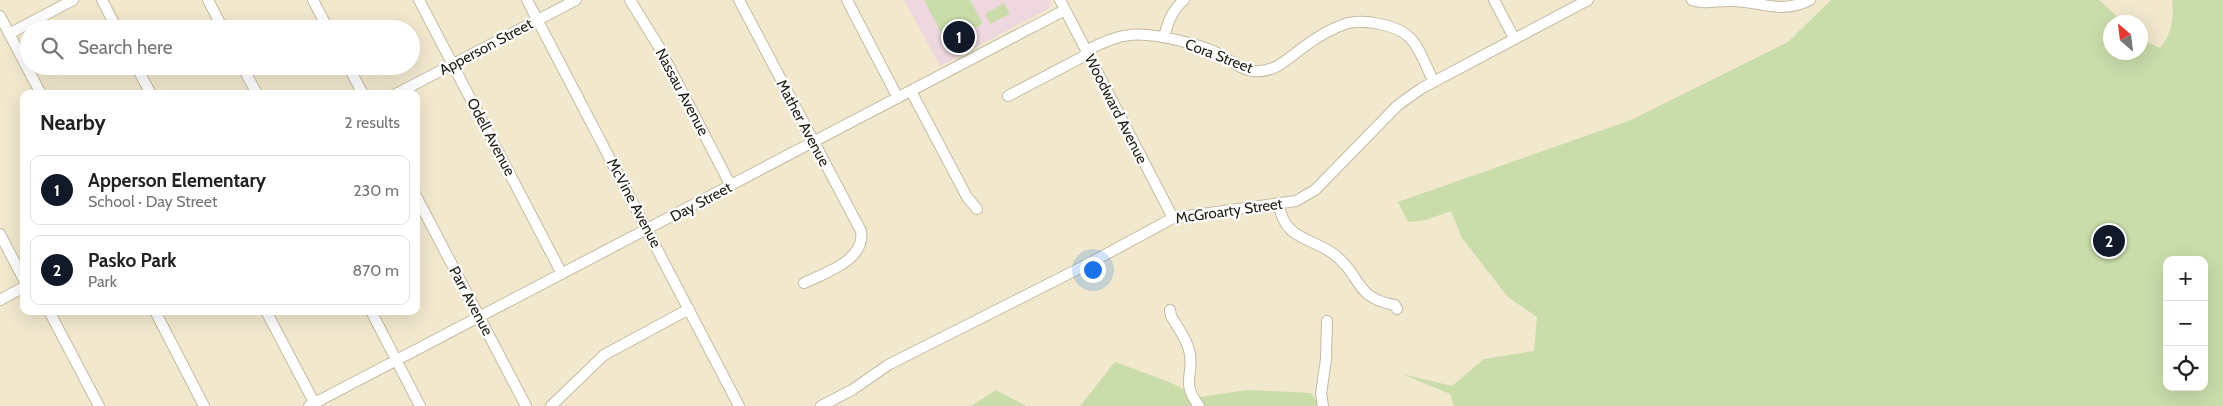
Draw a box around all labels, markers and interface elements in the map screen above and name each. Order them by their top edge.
street label: Apperson Street [436,15,536,79]
north arrow [2103,15,2148,60]
pin: 1 [943,18,975,56]
search box [20,20,420,75]
icon: search [38,34,66,62]
street label: Cora Street [1183,35,1255,77]
text: Search here [78,36,172,59]
street label: Nassau Avenue [652,45,713,139]
street label: Woodward Avenue [1081,51,1151,167]
street label: Mather Avenue [773,77,834,170]
street label: Odell Avenue [463,95,519,179]
text: Nearby [40,110,106,135]
text: 2 results [344,113,400,132]
street label: McVine Avenue [603,155,665,251]
text: Apperson Elementary [88,169,266,192]
street label: Day Street [667,178,735,226]
text: 1 [54,181,60,200]
text: 230 m [353,181,399,200]
text: School · Day Street [88,192,217,211]
street label: McGroarty Street [1174,195,1284,227]
pin: 2 [2093,222,2125,260]
text: Pasko Park [88,249,177,272]
map controls [2163,256,2208,391]
button: + [2163,256,2208,301]
your location [1080,257,1106,283]
text: 2 [53,261,61,280]
text: 870 m [353,261,399,280]
street label: Parr Avenue [445,263,497,339]
text: Park [88,272,117,291]
button: − [2163,301,2208,346]
button: locate [2163,346,2208,391]

